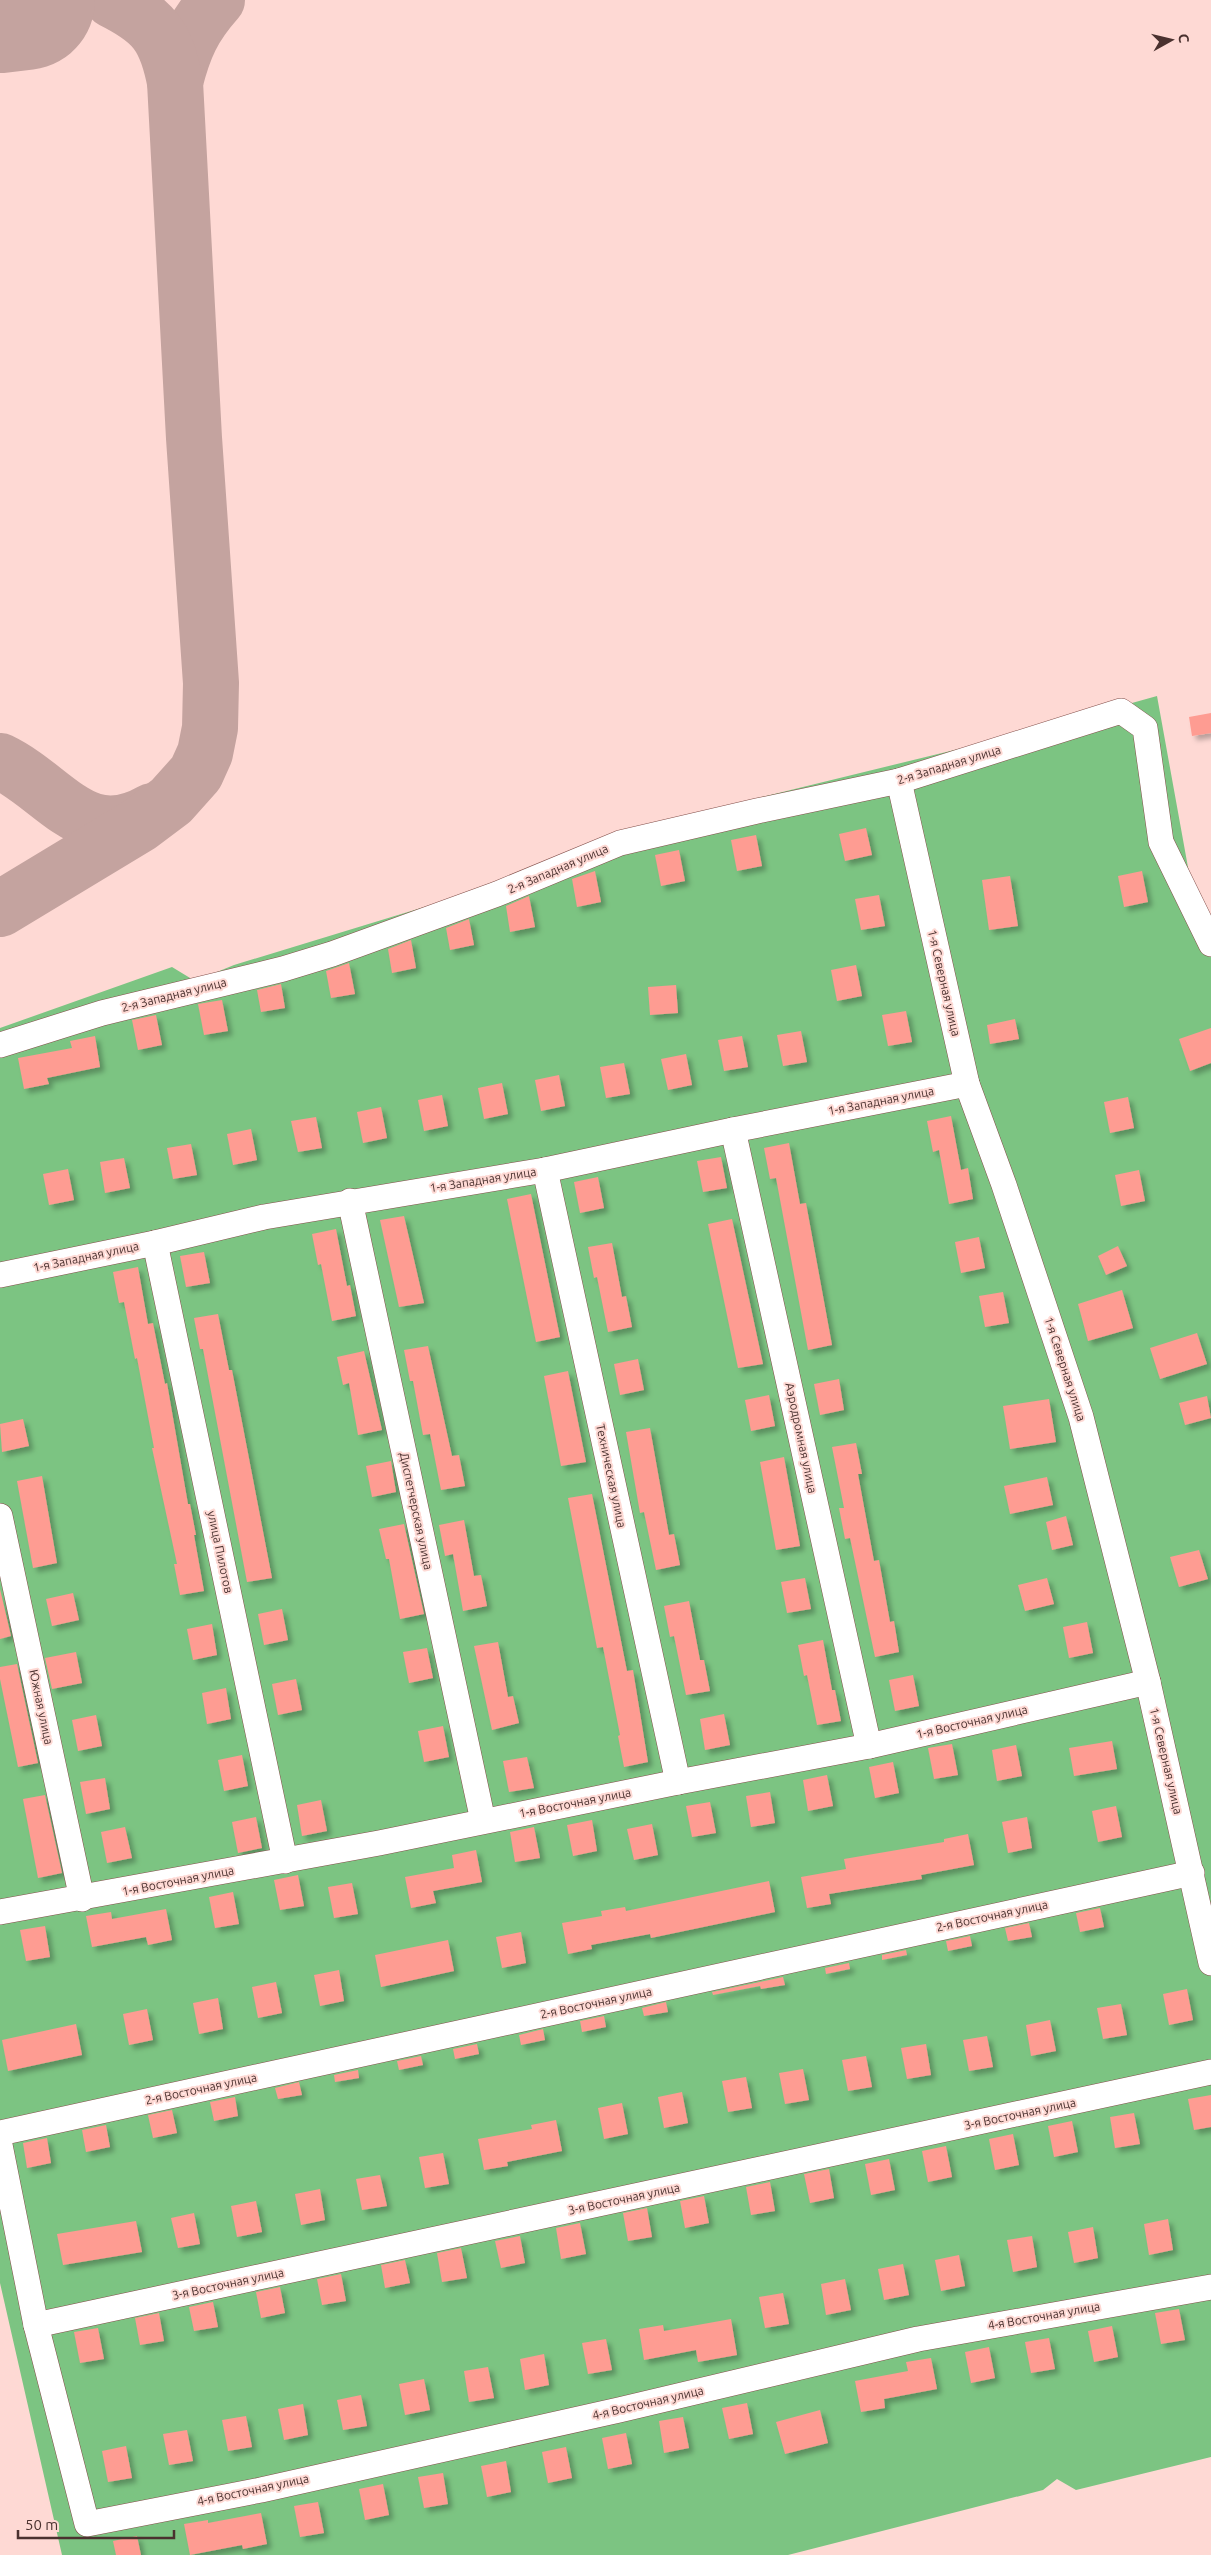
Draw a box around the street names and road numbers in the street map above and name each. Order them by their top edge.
street label: 2-я Западная улица [895,743,1002,786]
street label: 2-я Западная улица [506,842,610,896]
street label: 1-я Северная улица [926,928,963,1037]
street label: 2-я Западная улица [120,975,228,1014]
street label: 1-я Западная улица [827,1084,935,1117]
street label: 1-я Западная улица [429,1165,537,1194]
street label: 1-я Западная улица [32,1239,140,1274]
street label: 1-я Северная улица [1042,1315,1088,1423]
street label: Аэродромная улица [783,1381,820,1494]
street label: Техническая улица [594,1423,629,1529]
street label: Диспетчерская улица [398,1451,435,1571]
street label: улица Пилотов [205,1509,236,1594]
street label: Южная улица [27,1668,56,1746]
street label: 1-я Восточная улица [915,1702,1029,1741]
street label: 1-я Северная улица [1148,1706,1185,1815]
street label: 1-я Восточная улица [518,1785,632,1820]
street label: 1-я Восточная улица [121,1863,235,1898]
street label: 2-я Восточная улица [935,1897,1049,1934]
street label: 2-я Восточная улица [539,1984,653,2021]
street label: 2-я Восточная улица [144,2070,258,2107]
street label: 3-я Восточная улица [963,2095,1077,2132]
street label: 3-я Восточная улица [567,2180,681,2217]
street label: 3-я Восточная улица [171,2265,285,2302]
street label: 4-я Восточная улица [987,2299,1101,2332]
street label: 4-я Восточная улица [591,2383,705,2422]
street label: 4-я Восточная улица [196,2471,310,2508]

